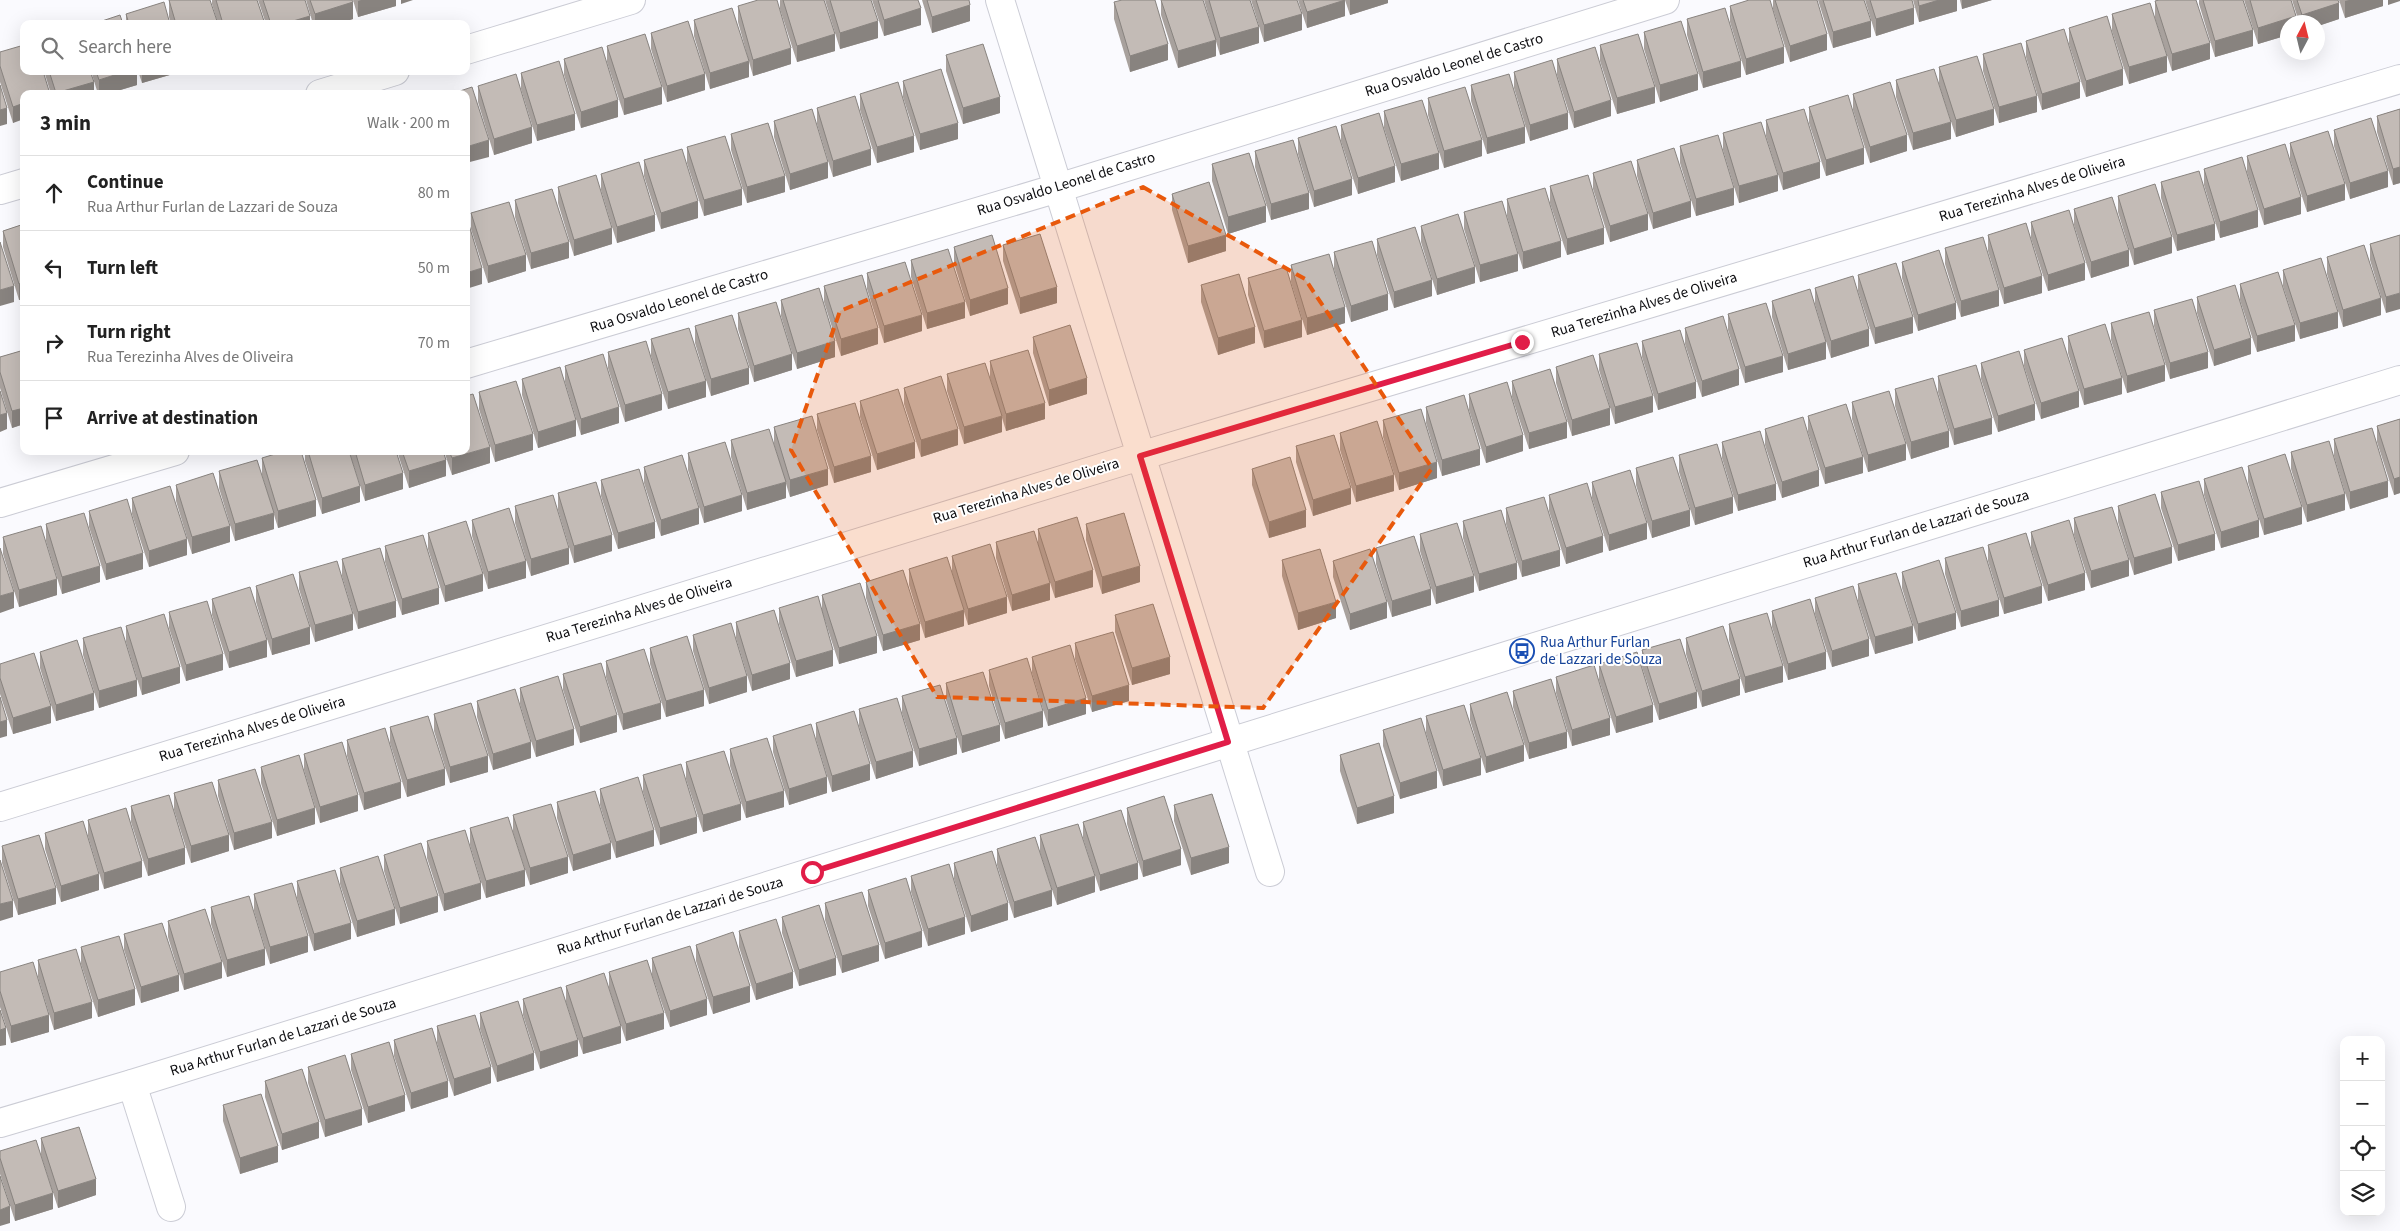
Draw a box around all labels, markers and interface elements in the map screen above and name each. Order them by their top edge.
north arrow [2280,15,2325,60]
search box [20,20,470,75]
street label: Rua Osvaldo Leonel de Castro [1362,28,1546,102]
icon: search [38,34,66,62]
text: Search here [78,34,172,61]
text: 3 min [40,108,91,138]
text: Walk · 200 m [367,112,450,134]
street label: Rua Osvaldo Leonel de Castro [974,147,1158,221]
street label: Rua Terezinha Alves de Oliveira [1936,151,2128,227]
text: Continue [87,169,164,196]
icon: ahead [40,179,68,207]
text: 80 m [418,182,450,204]
text: Rua Arthur Furlan de Lazzari de Souza [87,196,338,218]
icon: left [40,254,68,282]
text: Turn left [87,255,158,282]
text: 50 m [418,257,450,279]
street label: Rua Osvaldo Leonel de Castro [587,264,771,338]
street label: Rua Terezinha Alves de Oliveira [1548,267,1740,343]
text: Turn right [87,319,171,346]
icon: right [40,329,68,357]
route end [1511,331,1534,354]
text: 70 m [418,332,450,354]
text: Rua Terezinha Alves de Oliveira [87,346,294,368]
icon: arrive [40,404,68,432]
text: Arrive at destination [87,405,258,432]
street label: Rua Terezinha Alves de Oliveira [930,453,1122,529]
street label: Rua Arthur Furlan de Lazzari de Souza [1800,485,2032,573]
street label: Rua Terezinha Alves de Oliveira [543,572,735,648]
place label: Rua Arthur Furlan de Lazzari de Souza [1540,632,1662,670]
bus stop icon: Rua Arthur Furlan de Lazzari de Souza [1509,638,1535,664]
street label: Rua Terezinha Alves de Oliveira [156,691,348,767]
route start [801,861,824,884]
street label: Rua Arthur Furlan de Lazzari de Souza [554,872,786,960]
street label: Rua Arthur Furlan de Lazzari de Souza [167,993,399,1081]
map controls [2340,1036,2385,1216]
button: + [2340,1036,2385,1081]
button: − [2340,1081,2385,1126]
button: locate [2340,1126,2385,1171]
button: layers [2340,1171,2385,1216]

